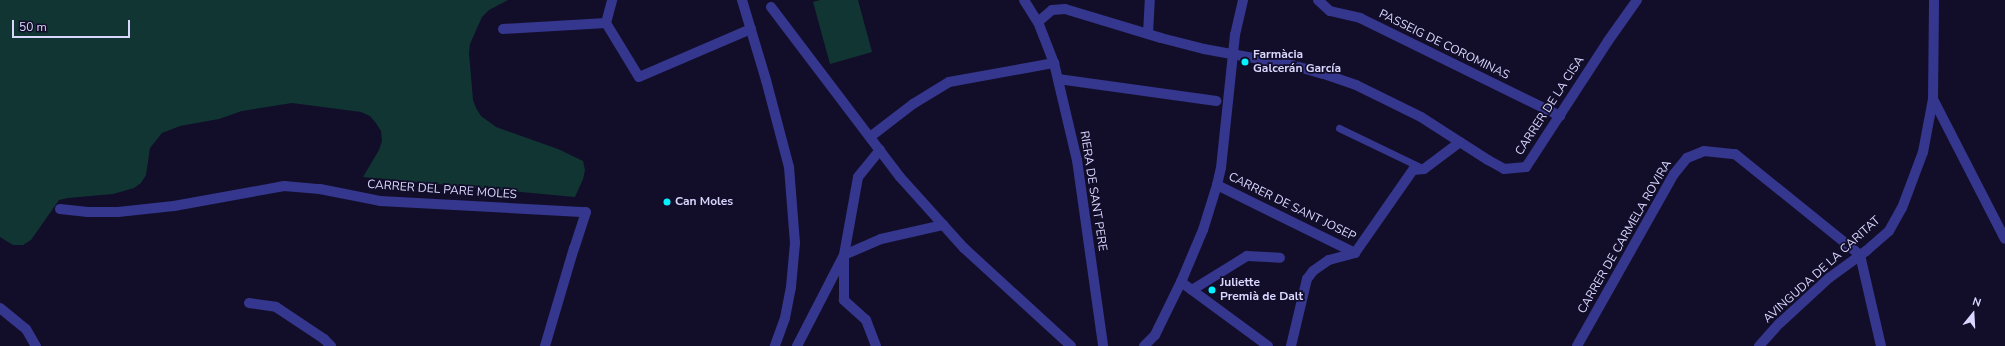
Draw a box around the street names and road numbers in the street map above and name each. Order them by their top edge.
street label: PASSEIG DE COROMINAS [1376,7,1512,83]
street label: CARRER DE LA CISA [1513,54,1587,158]
street label: RIERA DE SANT PERE [1076,130,1110,252]
street label: CARRER DE CARMELA ROVIRA [1575,158,1675,316]
street label: CARRER DE SANT JOSEP [1226,170,1358,244]
street label: CARRER DEL PARE MOLES [367,178,517,202]
street label: AVINGUDA DE LA CARITAT [1761,214,1883,326]

